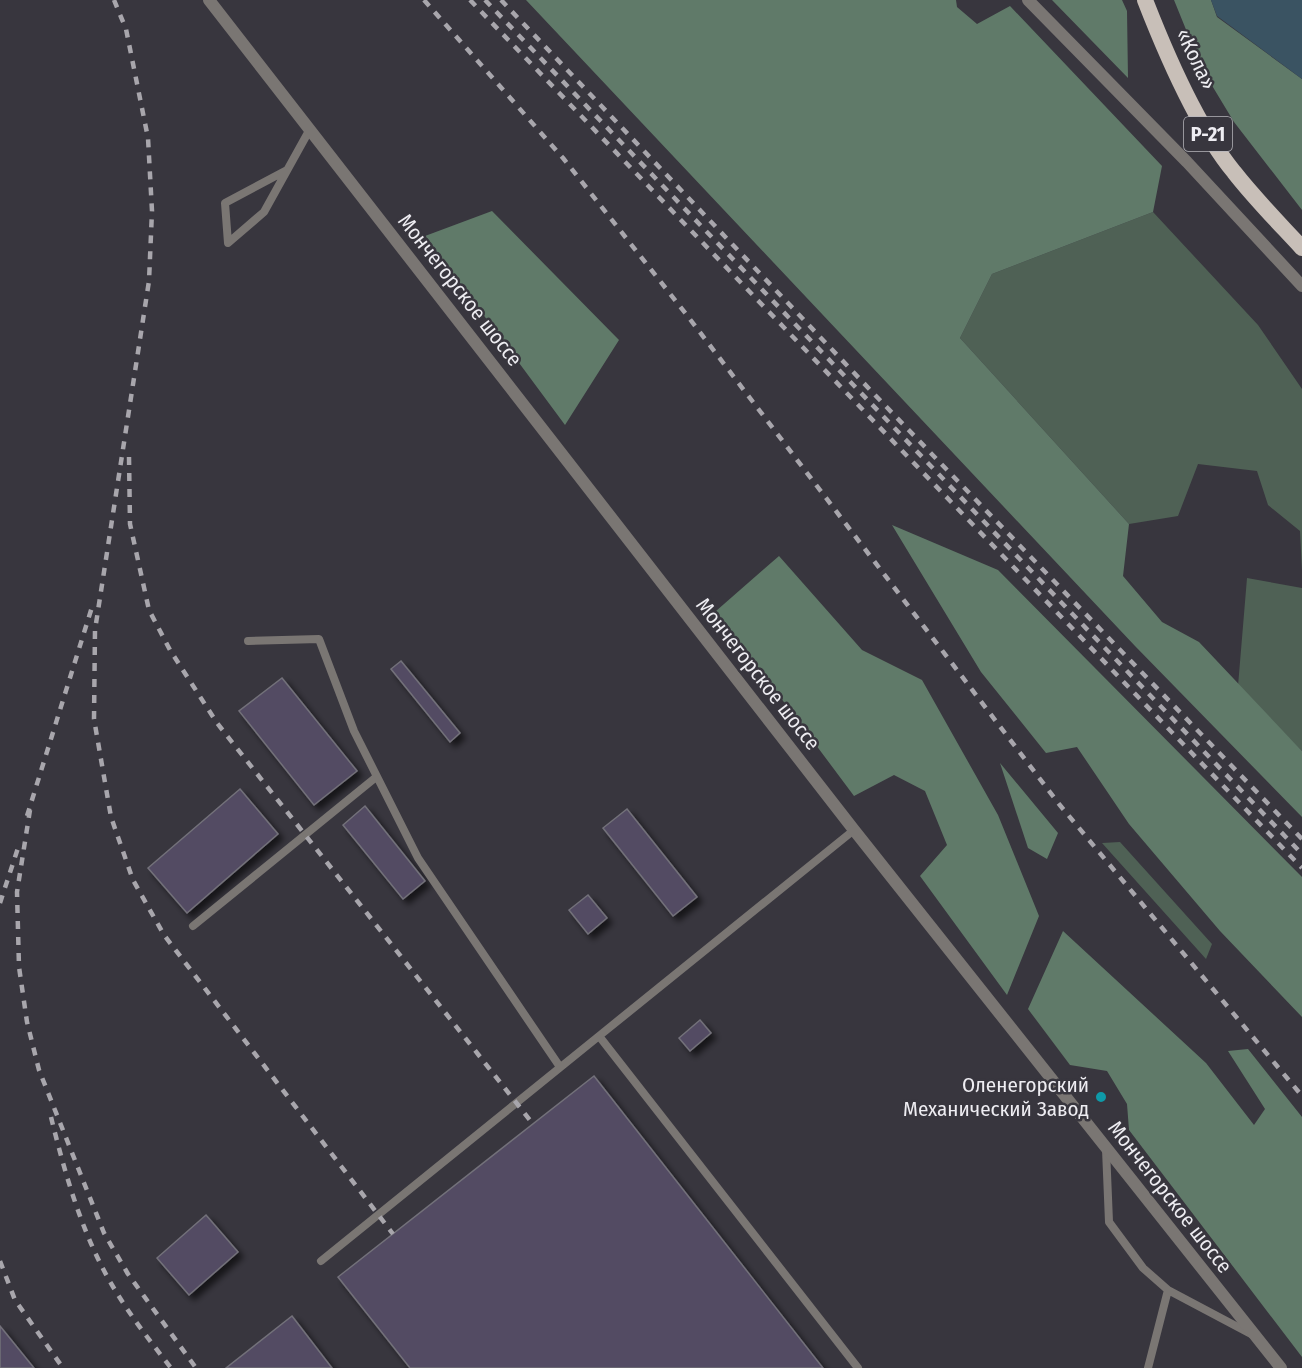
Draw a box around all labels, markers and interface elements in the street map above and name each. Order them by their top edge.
street label: «Кола» [1170,24,1222,94]
road number: Р-21 [1184,117,1232,151]
street label: Мончегорское шоссе [392,209,528,371]
street label: Мончегорское шоссе [690,593,826,755]
place label: Оленегорский Механический Завод [903,1072,1089,1122]
marker: Оленегорский Механический Завод [1094,1090,1108,1104]
street label: Мончегорское шоссе [1102,1116,1238,1278]

